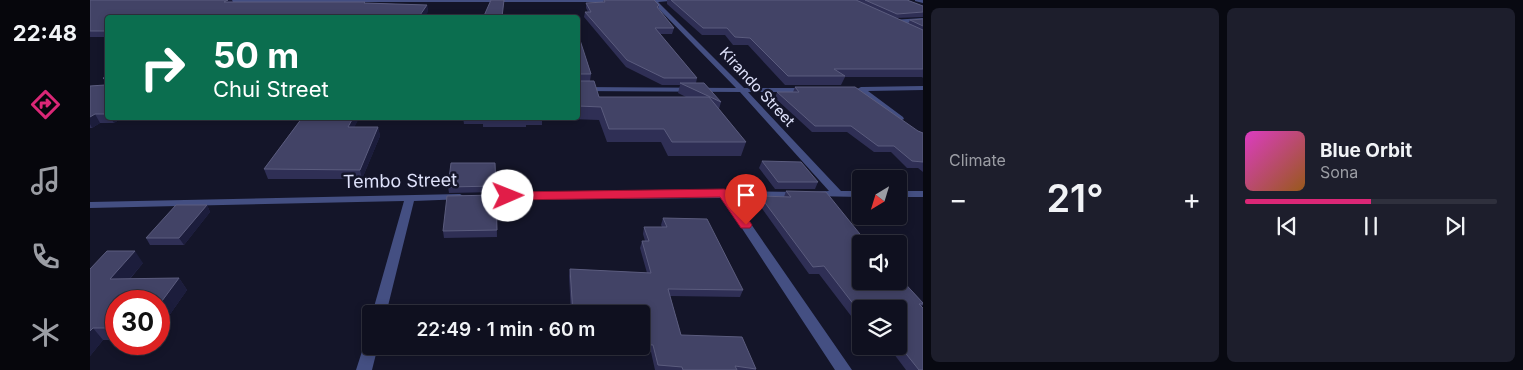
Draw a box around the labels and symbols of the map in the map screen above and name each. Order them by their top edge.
street label: Kirando Street [716,43,799,130]
street label: Tembo Street [343,169,457,192]
position arrow [481,169,533,221]
north arrow [852,170,908,225]
pin [725,174,767,225]
speed limit sign: 30 [105,290,170,355]

